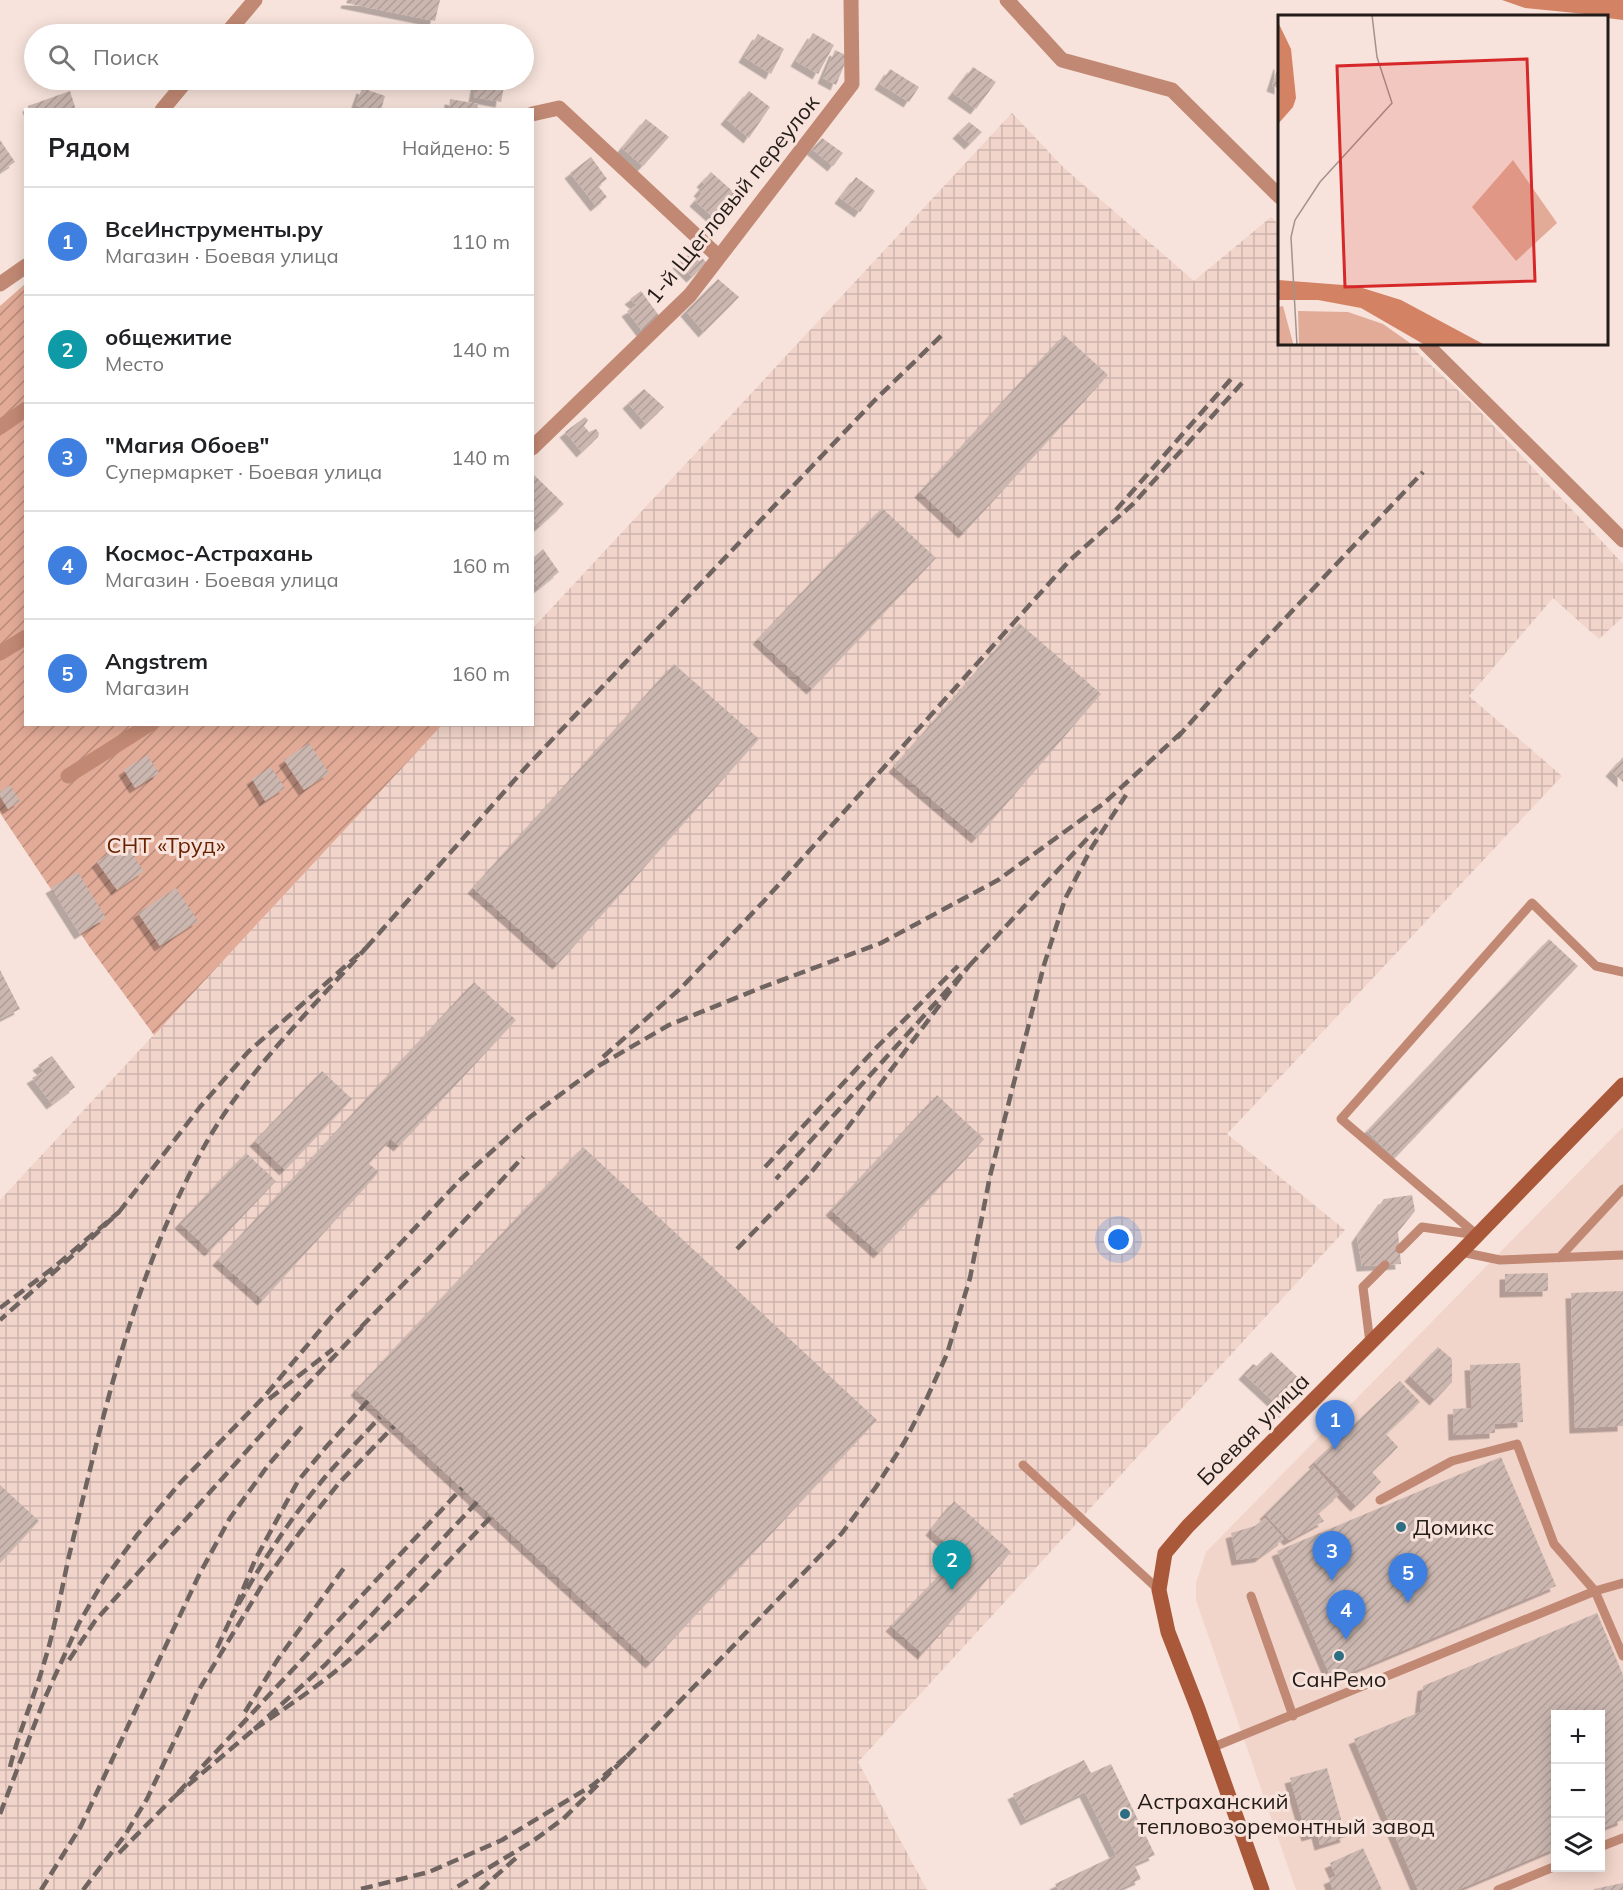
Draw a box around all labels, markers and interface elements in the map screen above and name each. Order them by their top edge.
inset map [1278,15,1608,345]
search box [24,24,534,90]
icon: search [45,41,78,74]
text: Поиск [93,43,159,71]
street label: 1-й Щегловый переулок [639,89,825,309]
text: Рядом [48,131,131,164]
text: Найдено: 5 [402,135,510,160]
text: ВсеИнструменты.ру [105,215,323,243]
text: 1 [62,229,74,254]
text: 110 m [451,229,510,254]
text: Магазин · Боевая улица [105,243,339,268]
text: общежитие [105,323,232,351]
text: 2 [62,337,74,362]
text: 140 m [451,337,510,362]
text: Место [105,351,164,376]
text: "Магия Обоев" [105,431,269,459]
text: 3 [62,445,74,470]
text: 140 m [451,445,510,470]
text: Супермаркет · Боевая улица [105,459,382,484]
text: Космос-Астрахань [105,539,313,567]
text: 4 [62,553,74,578]
text: 160 m [451,553,510,578]
text: Магазин · Боевая улица [105,567,339,592]
text: Angstrem [105,647,208,675]
text: 5 [62,661,74,686]
text: 160 m [451,661,510,686]
text: Магазин [105,675,189,700]
park label: СНТ «Труд» [106,831,226,859]
your location [1104,1225,1133,1254]
street label: Боевая улица [1191,1367,1315,1491]
pin: 1 [1316,1400,1354,1450]
place label: Домикс [1413,1513,1494,1541]
marker: Домикс [1394,1520,1408,1534]
pin: 3 [1312,1532,1352,1581]
pin: 2 [932,1540,972,1590]
pin: 5 [1388,1554,1428,1603]
pin: 4 [1326,1590,1366,1640]
marker: СанРемо [1332,1649,1346,1663]
place label: СанРемо [1291,1665,1387,1693]
map controls [1551,1710,1605,1872]
button: + [1551,1710,1605,1764]
button: − [1551,1764,1605,1818]
place label: Астраханский тепловозоремонтный завод [1137,1787,1435,1840]
marker: Астраханский тепловозоремонтный завод [1118,1807,1132,1821]
button: layers [1551,1818,1605,1872]

